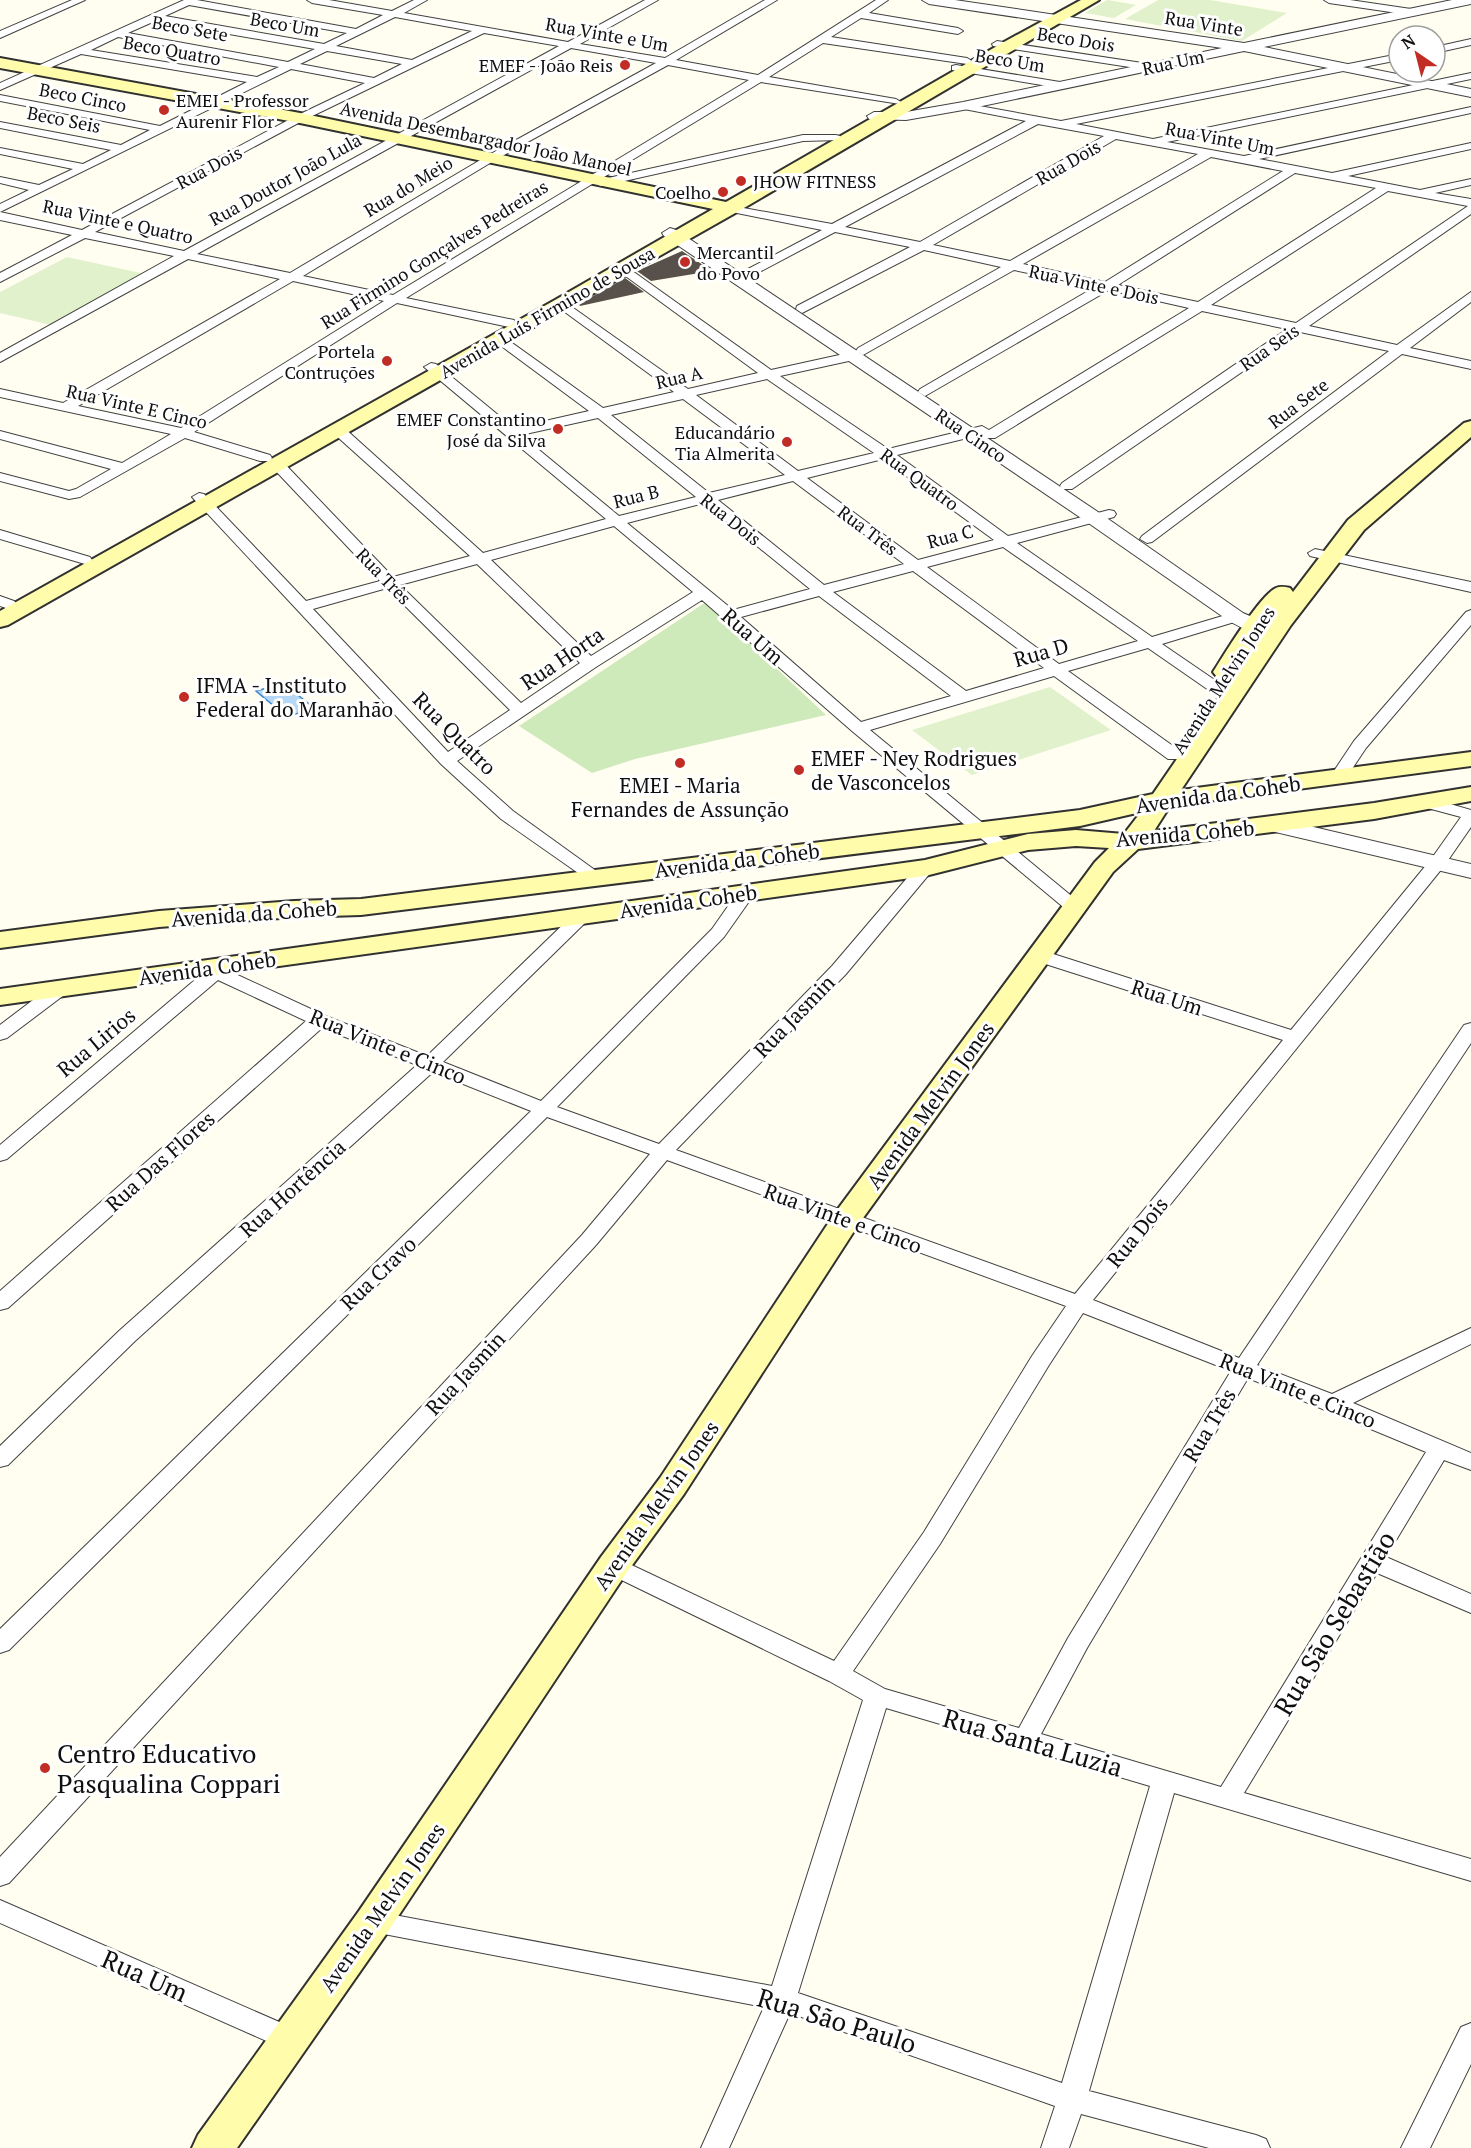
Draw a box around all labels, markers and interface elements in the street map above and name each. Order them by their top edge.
street label: Rua Vinte [1163,5,1245,41]
street label: Beco Um [248,6,322,42]
street label: Beco Sete [150,10,230,46]
street label: Rua Vinte e Um [544,11,671,57]
street label: Beco Dois [1035,21,1117,57]
north arrow [1387,24,1447,84]
text: N [1397,29,1420,54]
street label: Beco Quatro [121,30,223,70]
street label: Beco Um [973,43,1047,77]
street label: Rua Um [1140,44,1207,80]
place label: EMEF - João Reis [479,53,613,77]
marker: EMEF - João Reis [618,58,632,72]
street label: Beco Cinco [37,77,129,117]
place label: EMEI - Professor Aurenir Flor [176,88,309,133]
street label: Avenida Desembargador João Manoel [338,95,634,181]
street label: Beco Seis [25,100,103,138]
marker: EMEI - Professor Aurenir Flor [157,103,171,117]
street label: Rua Vinte Um [1163,116,1277,160]
street label: Rua Doutor João Lula [205,127,365,231]
street label: Rua Dois [1031,134,1105,190]
street label: Rua Dois [172,140,246,194]
street label: Rua do Meio [359,150,457,222]
place label: JHOW FITNESS [753,169,876,193]
street label: Rua Firmino Gonçalves Pedreiras [316,174,552,334]
marker: JHOW FITNESS [734,174,748,188]
place label: Coelho [655,180,711,204]
marker: Coelho [716,185,730,199]
street label: Rua Vinte e Quatro [41,193,195,249]
street label: Avenida Luís Firmino de Sousa [435,240,659,384]
place label: Mercantil do Povo [697,240,774,285]
marker: Mercantil do Povo [678,255,692,269]
street label: Rua Vinte e Dois [1027,258,1161,310]
street label: Rua Seis [1235,318,1303,376]
place label: Portela Contruções [284,339,375,384]
marker: Portela Contruções [380,354,394,368]
street label: Rua A [653,360,705,394]
street label: Rua Sete [1263,372,1333,434]
street label: Rua Vinte E Cinco [64,378,210,434]
street label: Rua Cinco [931,402,1011,468]
place label: EMEF Constantino José da Silva [396,407,546,452]
place label: Educandário Tia Almerita [675,420,775,465]
marker: EMEF Constantino José da Silva [551,422,565,436]
marker: Educandário Tia Almerita [780,435,794,449]
street label: Rua Quatro [876,442,964,516]
street label: Rua B [611,479,661,513]
street label: Rua Dois [696,488,766,550]
street label: Rua Três [833,499,903,561]
street label: Rua C [924,518,976,554]
street label: Rua Três [351,543,417,609]
street label: Rua Um [716,601,790,671]
street label: Avenida Melvin Jones [1166,601,1280,759]
street label: Rua Horta [515,620,609,696]
street label: Rua D [1010,631,1072,673]
place label: IFMA - Instituto Federal do Maranhão [196,671,393,723]
street label: Rua Quatro [407,685,503,781]
marker: IFMA - Instituto Federal do Maranhão [177,690,191,704]
place label: EMEF - Ney Rodrigues de Vasconcelos [811,744,1017,796]
marker: EMEI - Maria Fernandes de Assunção [673,756,687,770]
marker: EMEF - Ney Rodrigues de Vasconcelos [792,763,806,777]
street label: Avenida da Coheb [1134,769,1302,819]
place label: EMEI - Maria Fernandes de Assunção [571,771,789,823]
street label: Avenida Coheb [1115,813,1255,853]
street label: Avenida da Coheb [653,836,821,884]
street label: Avenida Coheb [617,877,759,925]
street label: Avenida da Coheb [170,893,338,933]
street label: Avenida Coheb [136,944,278,992]
street label: Rua Jasmin [747,968,841,1063]
street label: Rua Um [1128,972,1206,1022]
street label: Rua Lirios [51,1001,141,1083]
street label: Rua Vinte e Cinco [306,1002,470,1090]
street label: Avenida Melvin Jones [860,1016,1000,1194]
street label: Rua Das Flores [99,1104,221,1218]
street label: Rua Hortência [233,1133,351,1243]
street label: Rua Vinte e Cinco [760,1176,926,1260]
street label: Rua Dois [1100,1191,1174,1273]
street label: Rua Cravo [334,1230,422,1316]
street label: Rua Jasmin [419,1325,511,1421]
street label: Rua Vinte e Cinco [1216,1346,1380,1434]
street label: Rua Três [1176,1383,1242,1467]
street label: Avenida Melvin Jones [587,1415,725,1595]
street label: Rua São Sebastião [1266,1525,1402,1721]
street label: Rua Santa Luzia [939,1700,1127,1784]
place label: Centro Educativo Pasqualina Coppari [57,1736,281,1800]
marker: Centro Educativo Pasqualina Coppari [38,1761,52,1775]
street label: Avenida Melvin Jones [313,1817,451,1997]
street label: Rua Um [97,1941,193,2009]
street label: Rua São Paulo [753,1980,921,2060]

